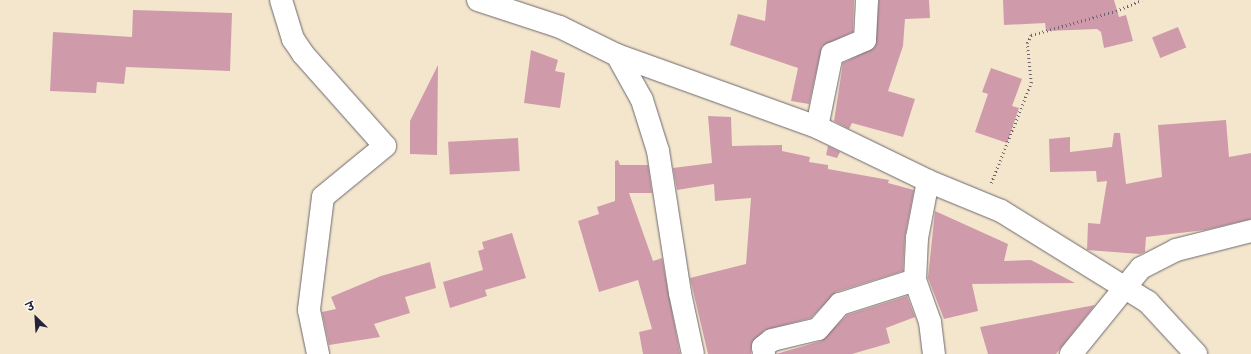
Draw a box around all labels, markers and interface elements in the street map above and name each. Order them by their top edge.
north arrow [16,298,56,338]
text: उ [25,299,37,314]

